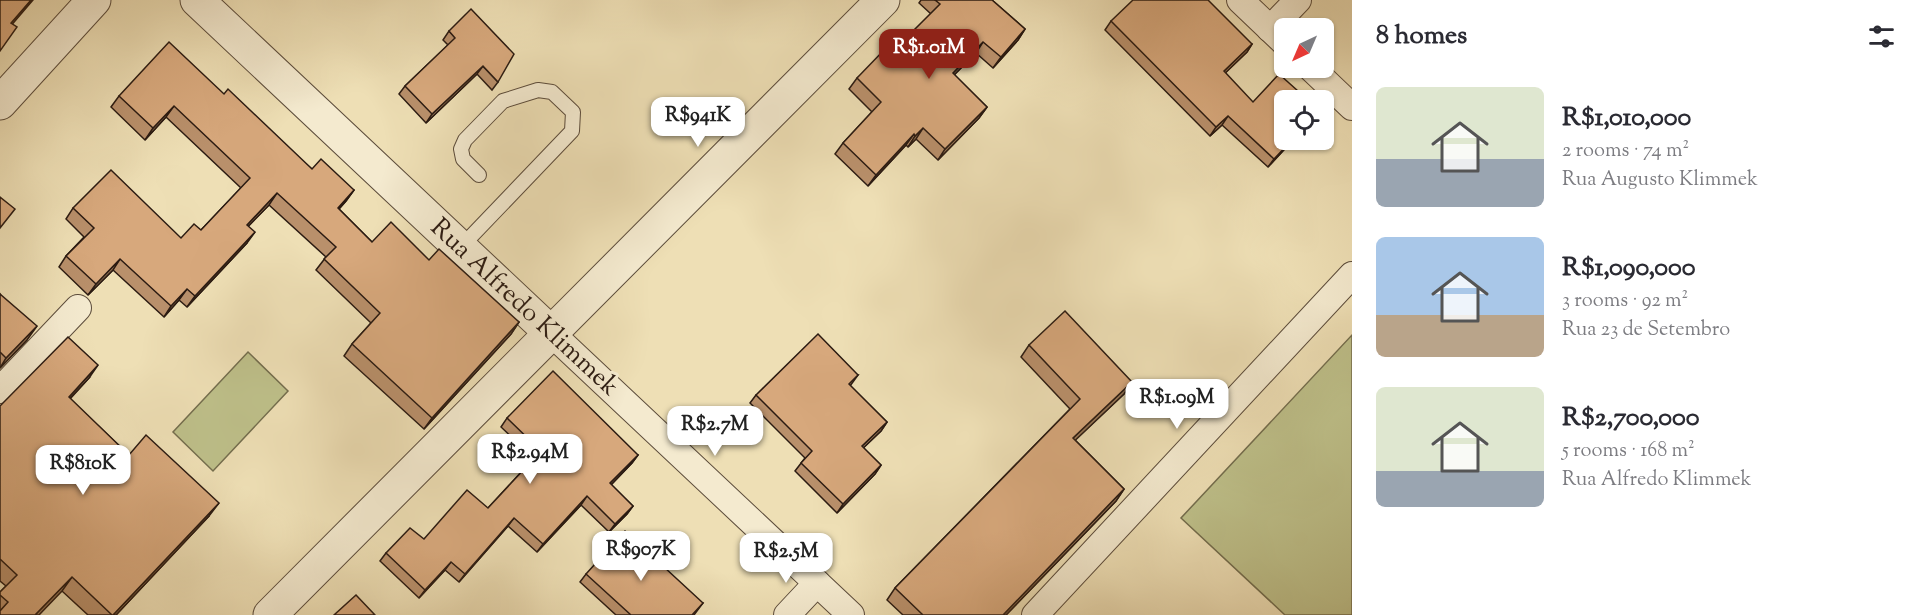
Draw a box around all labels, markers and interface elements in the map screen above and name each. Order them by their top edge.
north arrow [1274,18,1334,78]
map controls [1274,18,1334,150]
text: 8 homes [1376,18,1467,55]
icon: filters [1865,20,1898,53]
pin: R$1.01M [874,29,984,80]
text: R$1.01M [893,34,965,63]
button: locate [1274,90,1334,150]
pin: R$941K [649,97,747,148]
text: R$1,010,000 [1562,100,1691,137]
text: R$941K [665,102,731,131]
icon: home [1424,111,1496,183]
text: 2 rooms · 74 m² [1562,137,1689,166]
text: Rua Augusto Klimmek [1562,166,1758,195]
street label: Rua Alfredo Klimmek [421,211,627,405]
text: R$1,090,000 [1562,250,1696,287]
icon: home [1424,261,1496,333]
text: 3 rooms · 92 m² [1562,287,1688,316]
text: Rua 23 de Setembro [1562,316,1730,345]
pin: R$1.09M [1122,379,1232,430]
text: R$1.09M [1140,384,1215,413]
text: R$2,700,000 [1562,400,1700,437]
pin: R$2.7M [666,406,764,457]
text: R$2.7M [681,411,749,440]
icon: home [1424,411,1496,483]
pin: R$2.94M [475,434,585,485]
text: 5 rooms · 168 m² [1562,437,1695,466]
text: R$2.94M [491,439,569,468]
pin: R$810K [34,445,132,496]
text: R$810K [50,450,116,479]
text: Rua Alfredo Klimmek [1562,466,1751,495]
pin: R$907K [592,531,690,582]
pin: R$2.5M [737,533,835,584]
text: R$907K [606,536,676,565]
text: R$2.5M [754,538,818,567]

